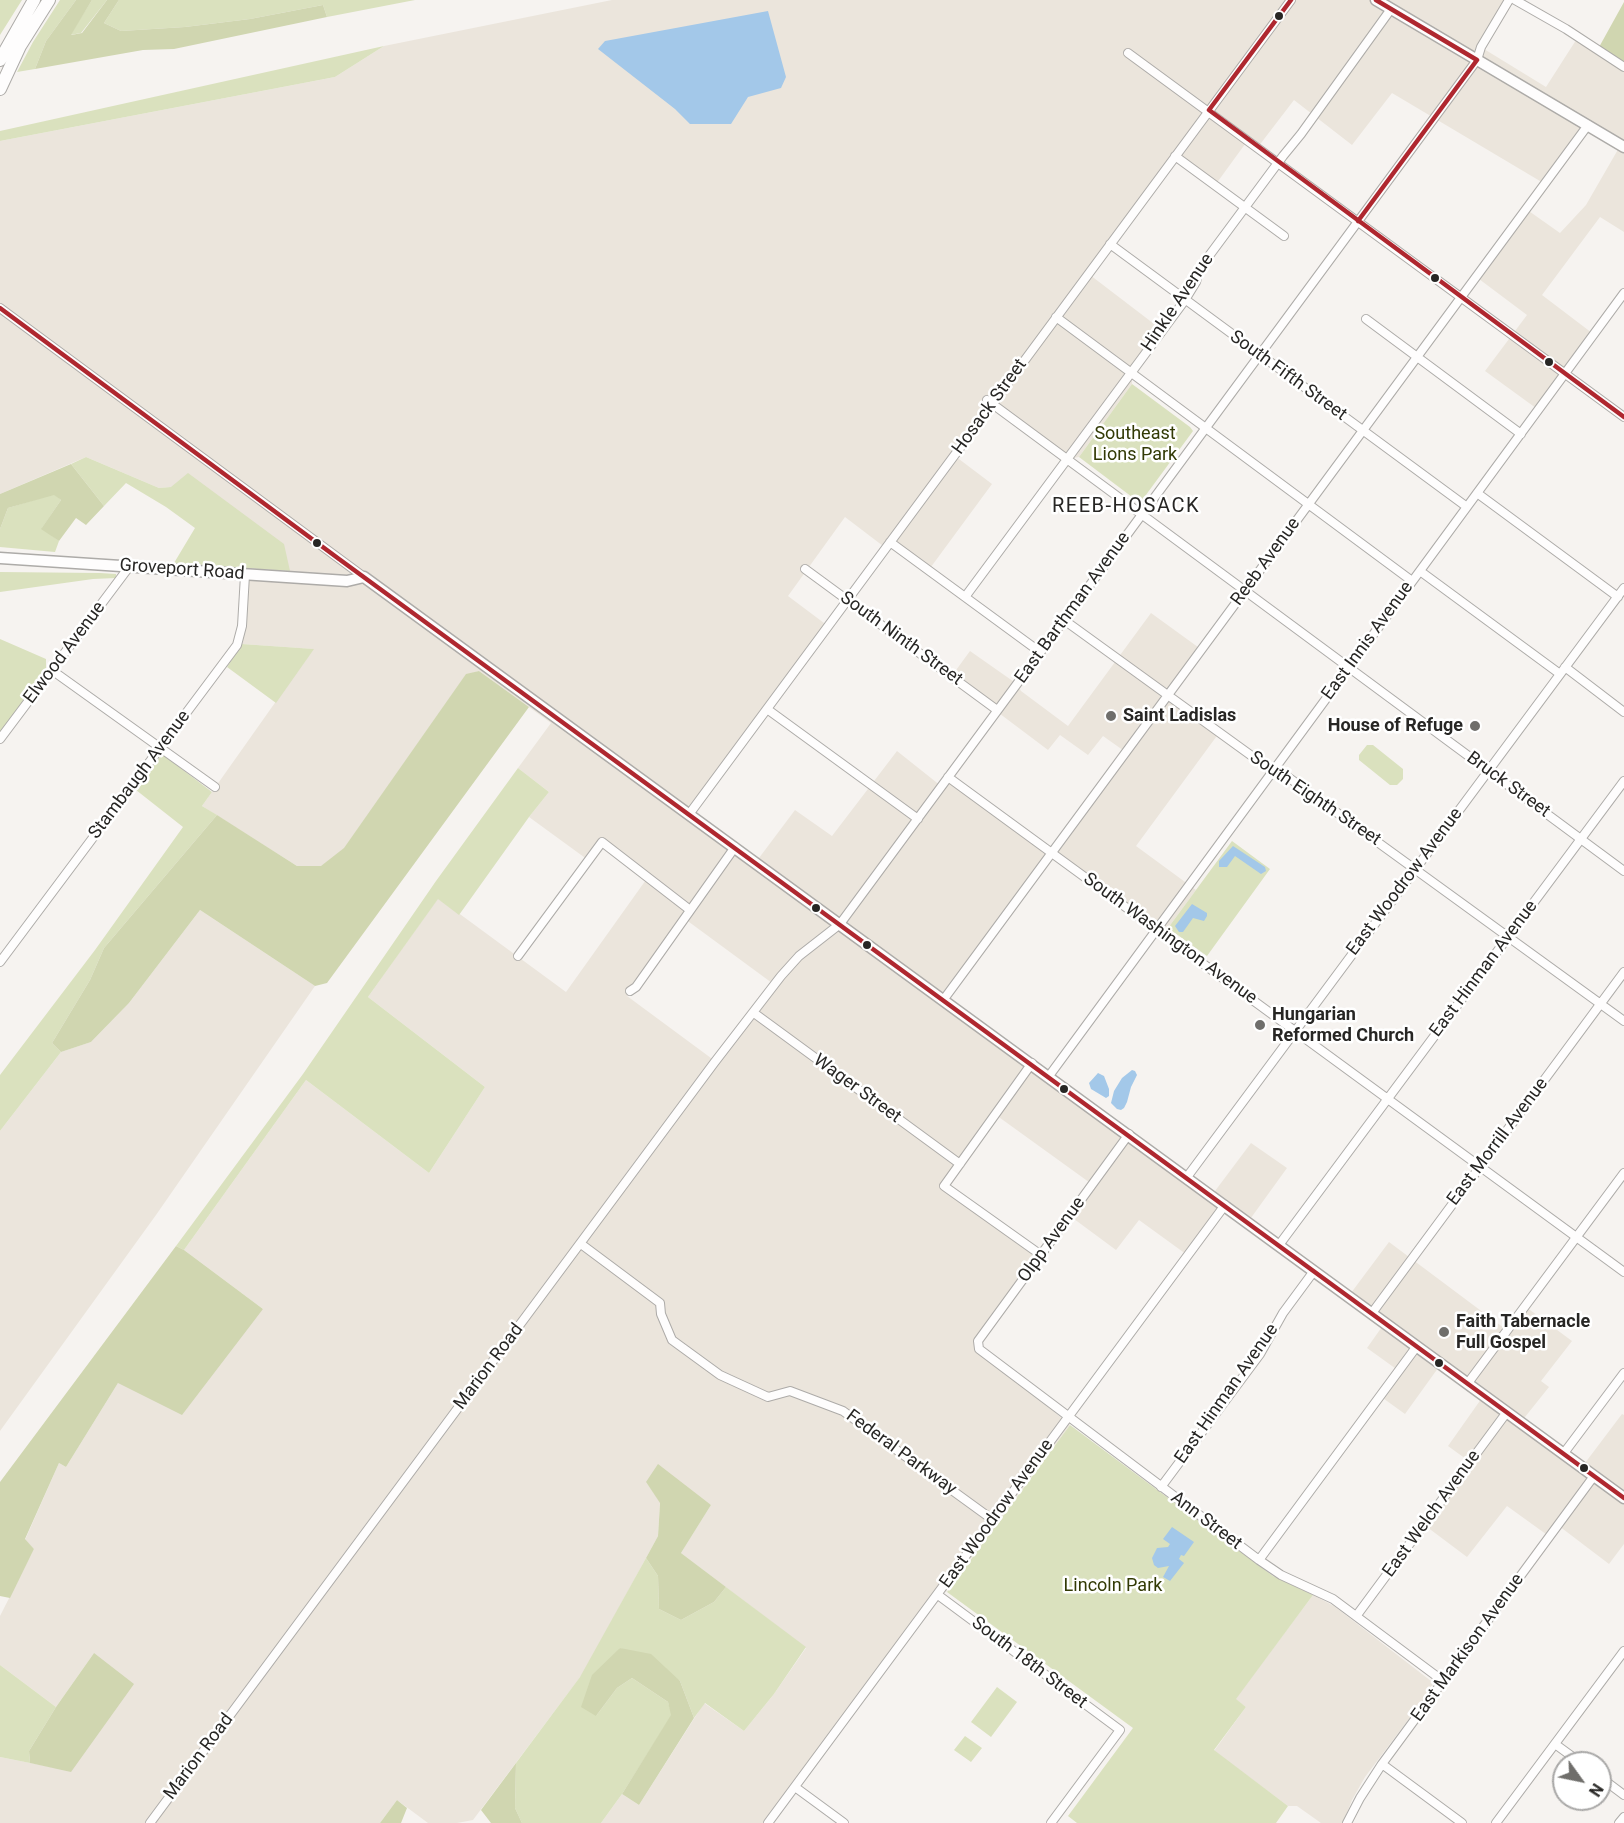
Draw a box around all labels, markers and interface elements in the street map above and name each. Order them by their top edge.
unlabelled marker [1273,10,1285,22]
street label: Hinkle Avenue [1137,250,1219,356]
unlabelled marker [1429,272,1441,284]
street label: South Fifth Street [1225,326,1351,426]
street label: Hosack Street [948,355,1032,459]
unlabelled marker [1543,356,1555,368]
park label: Southeast Lions Park [1093,423,1177,466]
district label: REEB-HOSACK [1052,495,1200,519]
street label: Reeb Avenue [1227,514,1305,610]
street label: East Barthman Avenue [1011,528,1135,688]
unlabelled marker [311,537,323,549]
street label: Groveport Road [119,555,245,585]
street label: East Innis Avenue [1318,577,1418,705]
street label: South Ninth Street [836,587,966,691]
street label: Elwood Avenue [20,598,110,708]
place label: Saint Ladislas [1123,705,1236,727]
street label: Stambaugh Avenue [85,706,195,844]
marker: Saint Ladislas [1104,709,1118,723]
place label: House of Refuge [1328,715,1463,737]
marker: House of Refuge [1468,719,1482,733]
street label: South Eighth Street [1245,747,1385,851]
street label: Bruck Street [1462,748,1554,822]
street label: East Woodrow Avenue [1342,804,1468,960]
street label: South Washington Avenue [1079,869,1261,1009]
street label: East Hinman Avenue [1426,896,1542,1042]
unlabelled marker [810,902,822,914]
unlabelled marker [861,939,873,951]
place label: Hungarian Reformed Church [1272,1004,1414,1046]
marker: Hungarian Reformed Church [1253,1018,1267,1032]
street label: Wager Street [809,1050,905,1128]
street label: East Morrill Avenue [1443,1074,1553,1210]
unlabelled marker [1058,1083,1070,1095]
street label: Olpp Avenue [1014,1193,1090,1287]
place label: Faith Tabernacle Full Gospel [1456,1311,1590,1354]
street label: Marion Road [450,1320,528,1414]
street label: East Hinman Avenue [1171,1320,1283,1468]
marker: Faith Tabernacle Full Gospel [1437,1325,1451,1339]
unlabelled marker [1433,1357,1445,1369]
street label: Federal Parkway [842,1406,960,1500]
street label: East Woodrow Avenue [936,1435,1058,1593]
street label: East Welch Avenue [1379,1446,1485,1582]
unlabelled marker [1578,1462,1590,1474]
street label: Ann Street [1166,1487,1246,1555]
street label: East Markison Avenue [1407,1570,1529,1726]
park label: Lincoln Park [1064,1575,1162,1597]
street label: South 18th Street [967,1613,1091,1713]
street label: Marion Road [160,1710,238,1804]
north arrow [1552,1751,1612,1811]
text: N [1585,1780,1607,1800]

